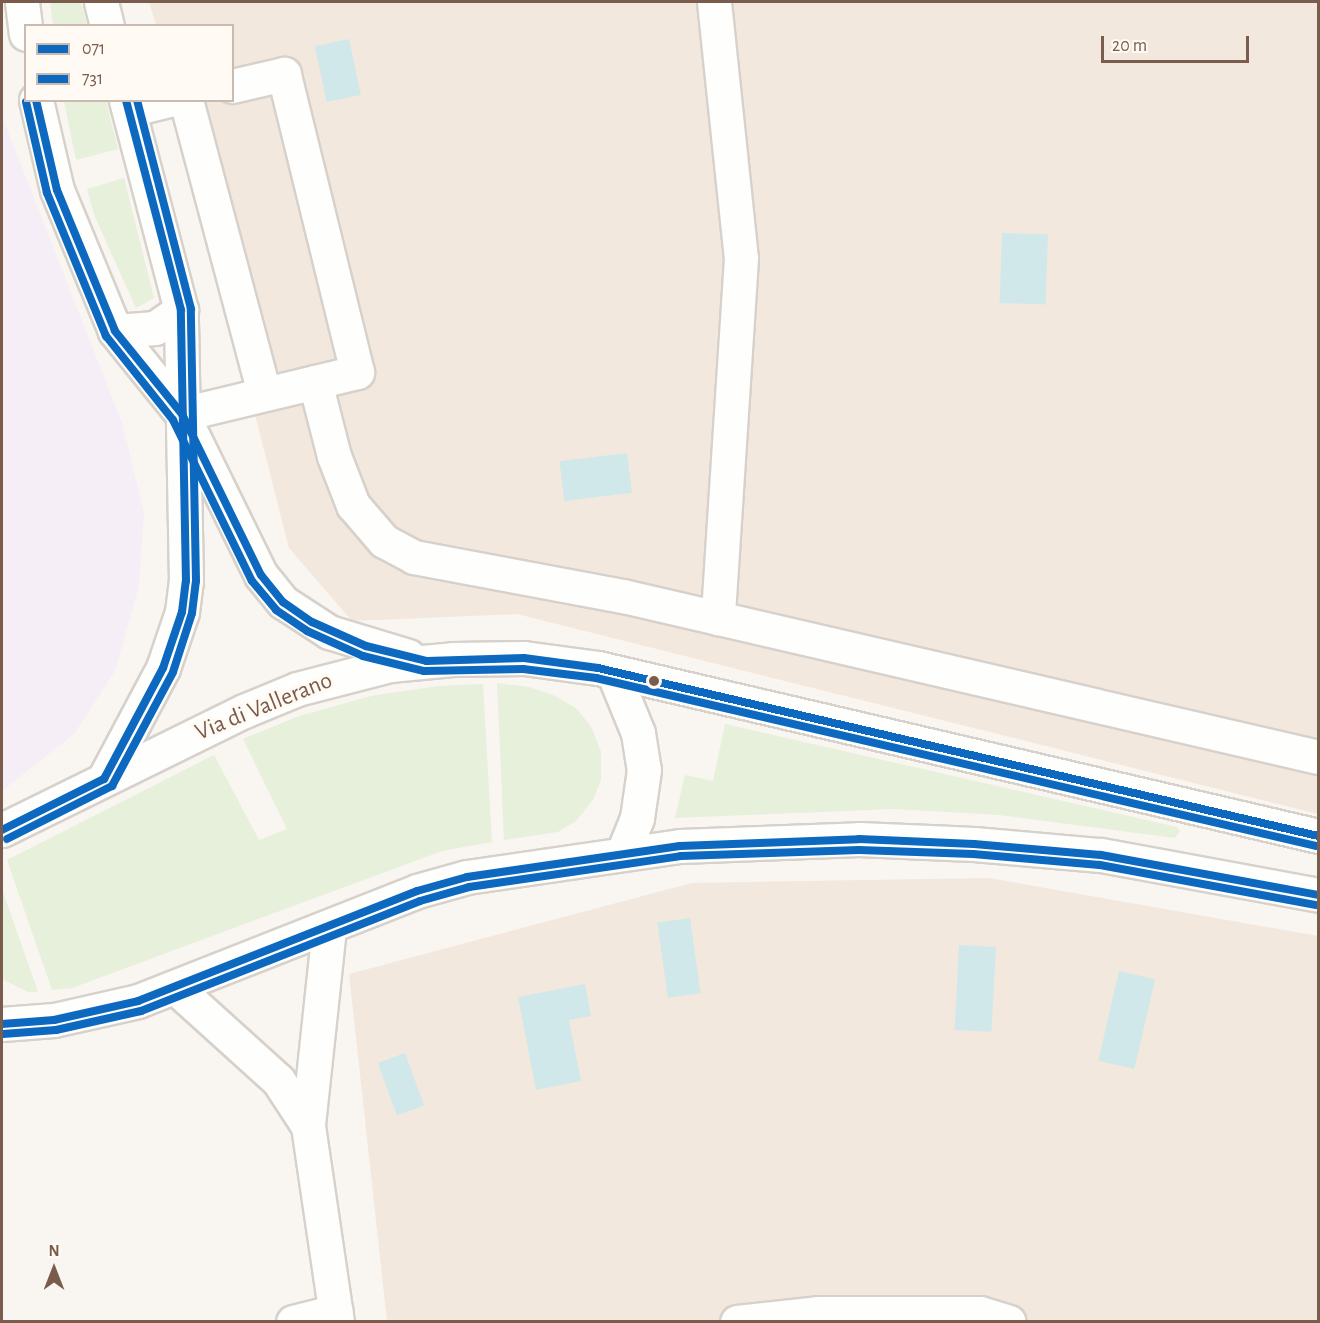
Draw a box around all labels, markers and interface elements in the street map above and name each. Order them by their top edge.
legend [24,24,234,102]
scale bar [1104,24,1252,62]
text: 20 m [1112,37,1147,55]
text: 071 [82,40,105,58]
text: 731 [82,70,103,88]
street label: Via di Vallerano [191,666,337,748]
unlabelled marker [648,675,660,687]
north arrow [24,1239,84,1299]
text: N [48,1243,60,1259]

